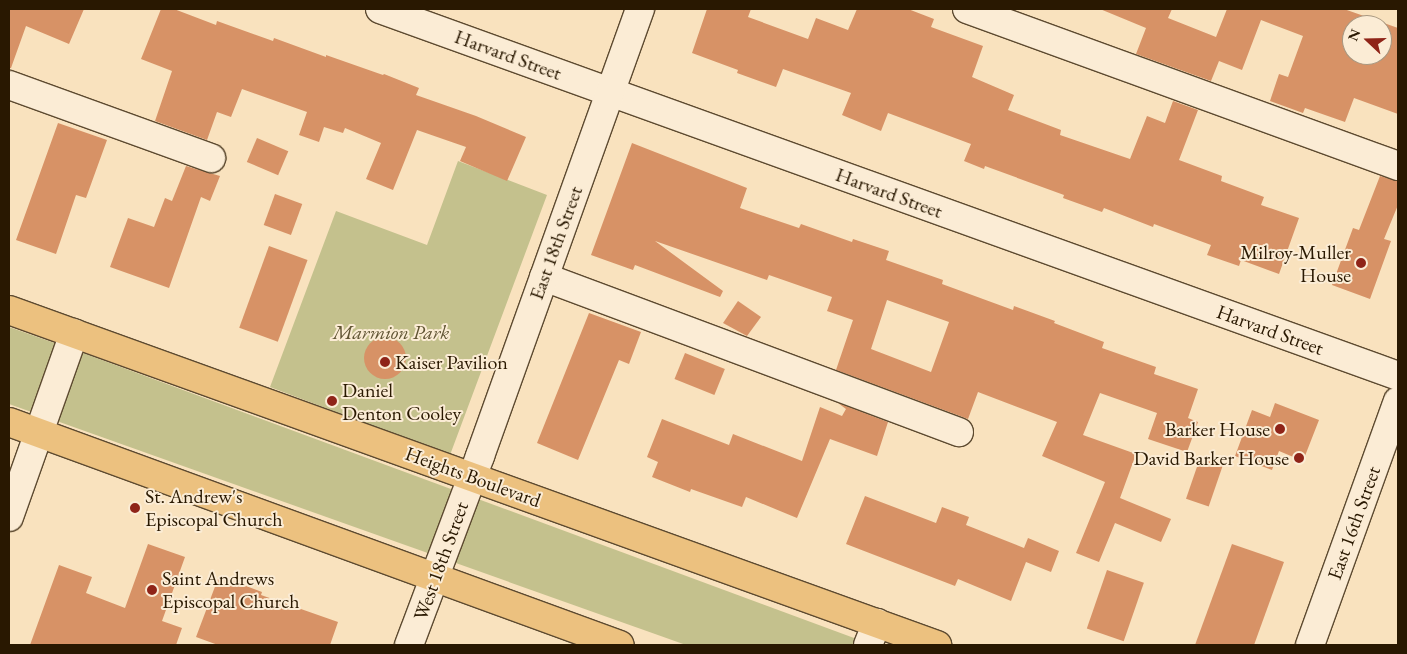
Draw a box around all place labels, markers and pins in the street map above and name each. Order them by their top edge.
place label: Milroy-Muller House [1240,240,1351,287]
marker: Milroy-Muller House [1355,257,1367,269]
place label: Kaiser Pavilion [395,350,508,374]
marker: Kaiser Pavilion [379,356,391,368]
place label: Daniel Denton Cooley [342,378,461,425]
marker: Daniel Denton Cooley [326,395,338,407]
place label: Barker House [1165,417,1270,441]
marker: Barker House [1274,423,1286,435]
place label: David Barker House [1133,446,1289,470]
marker: David Barker House [1293,452,1305,464]
place label: St. Andrew's Episcopal Church [145,484,283,531]
marker: St. Andrew's Episcopal Church [129,502,141,514]
place label: Saint Andrews Episcopal Church [162,566,300,613]
marker: Saint Andrews Episcopal Church [146,584,158,596]

